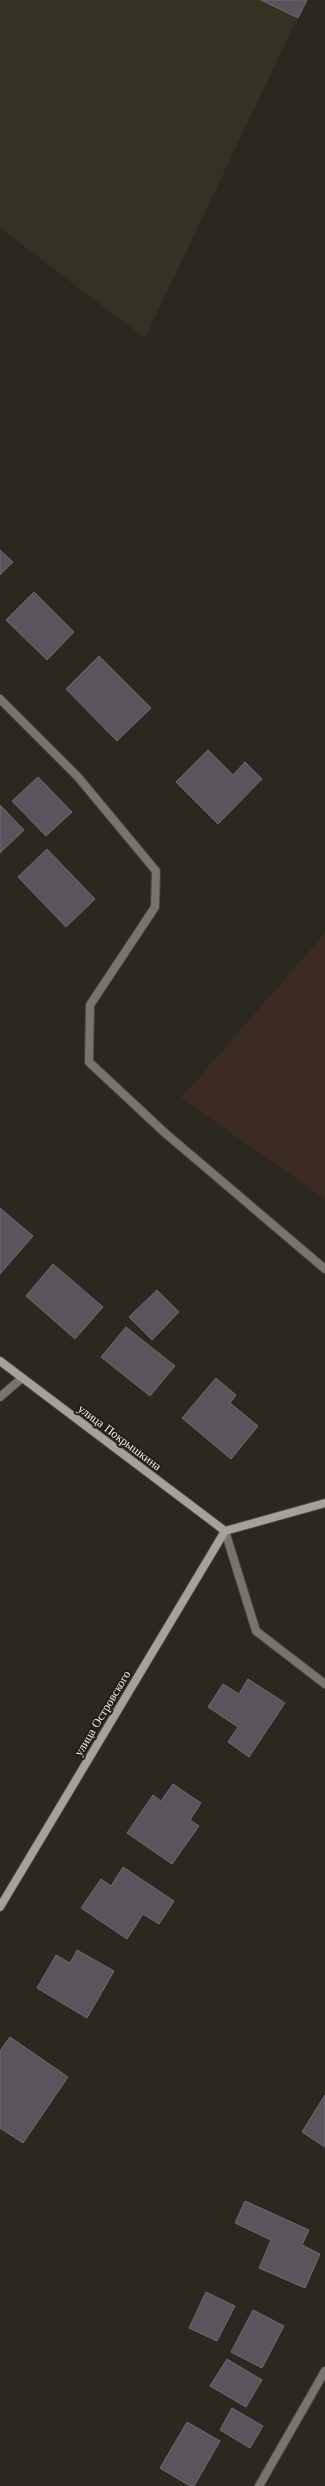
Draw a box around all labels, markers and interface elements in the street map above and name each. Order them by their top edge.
street label: улица Покрышкина [75,1401,165,1474]
street label: улица Островского [71,1667,133,1759]

